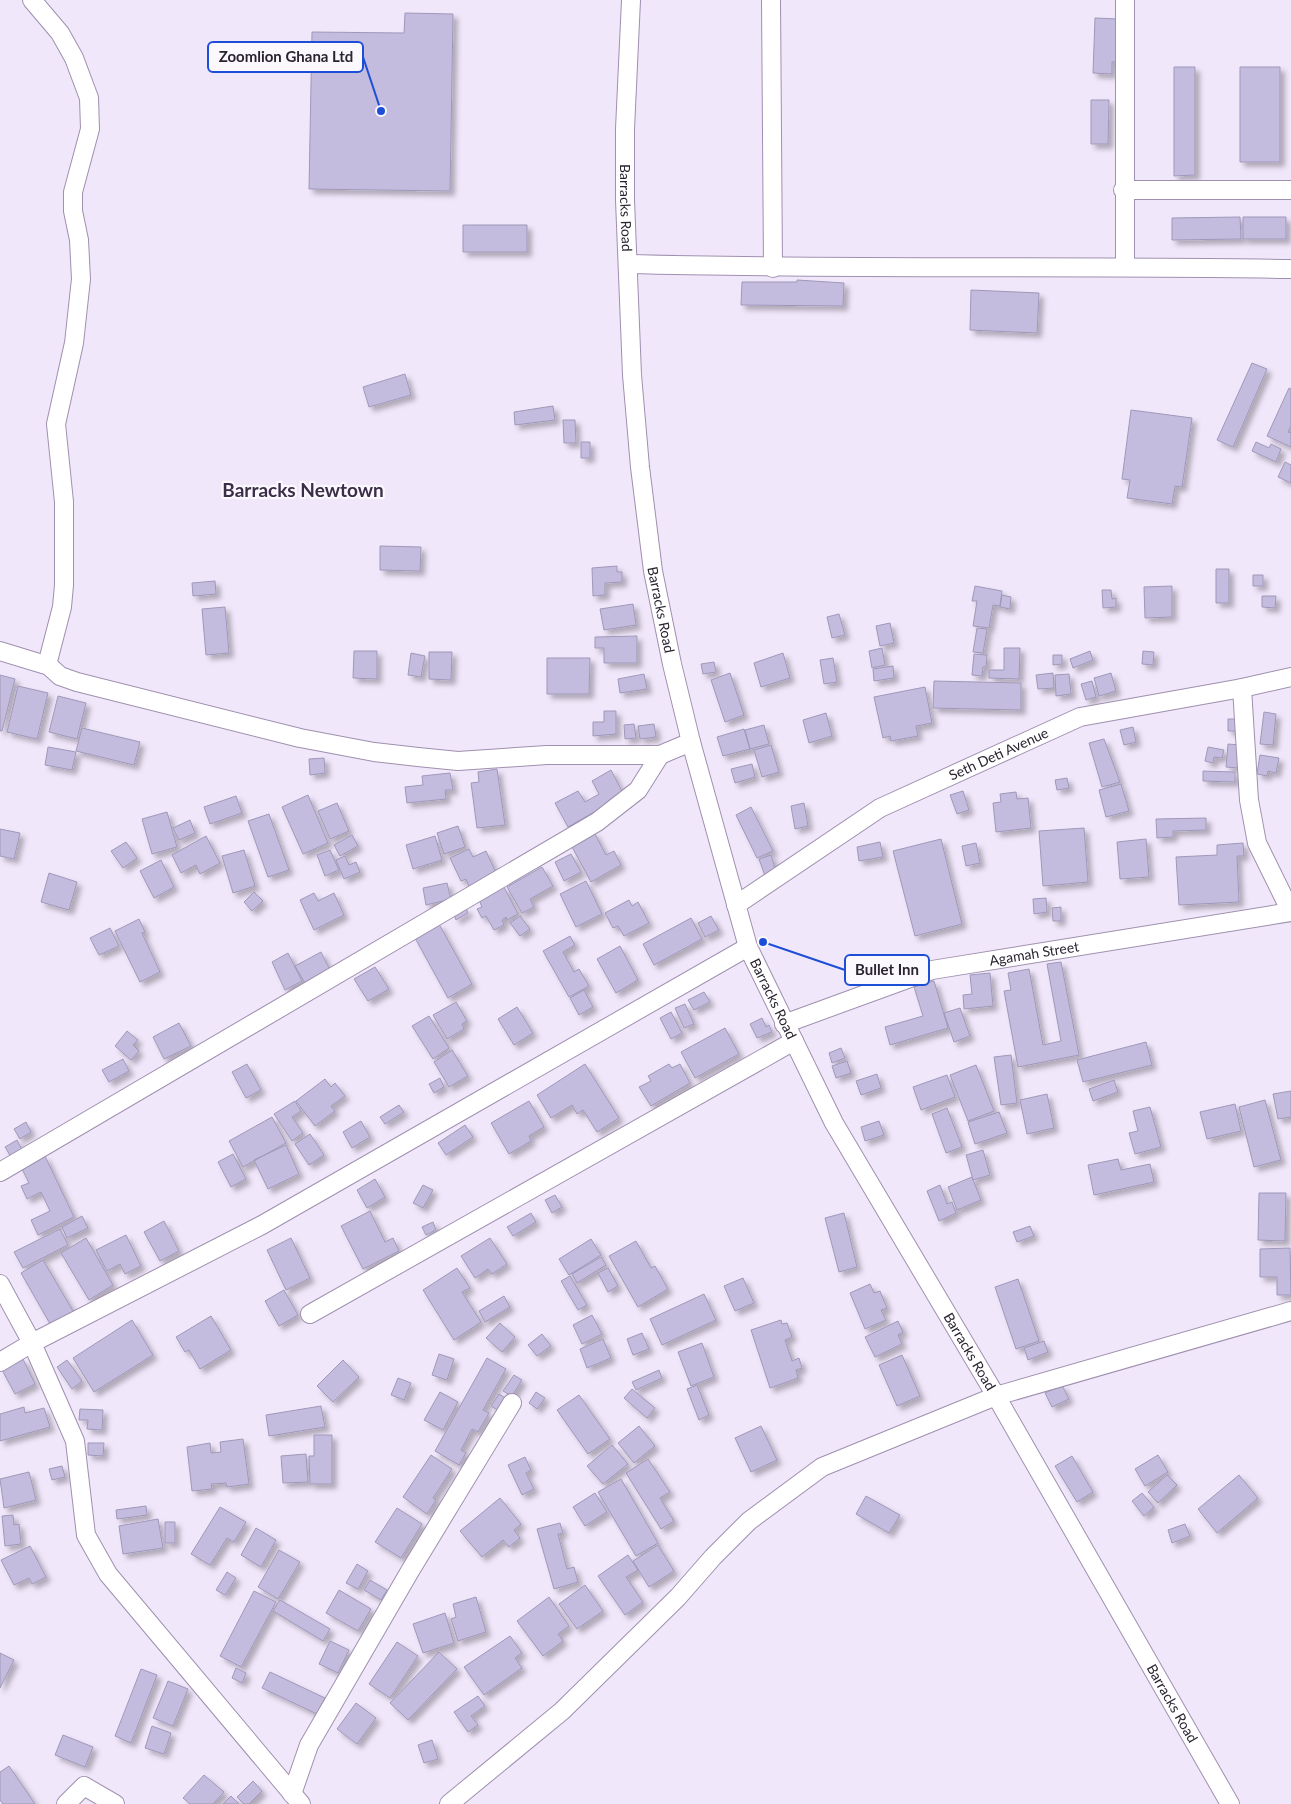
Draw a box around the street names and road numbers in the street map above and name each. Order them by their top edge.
street label: Barracks Road [617,164,636,252]
street label: Barracks Road [644,565,678,654]
street label: Seth Deti Avenue [946,724,1051,784]
street label: Agamah Street [988,937,1080,969]
street label: Barracks Road [747,955,801,1042]
street label: Barracks Road [940,1309,1000,1393]
street label: Barracks Road [1144,1661,1202,1745]

